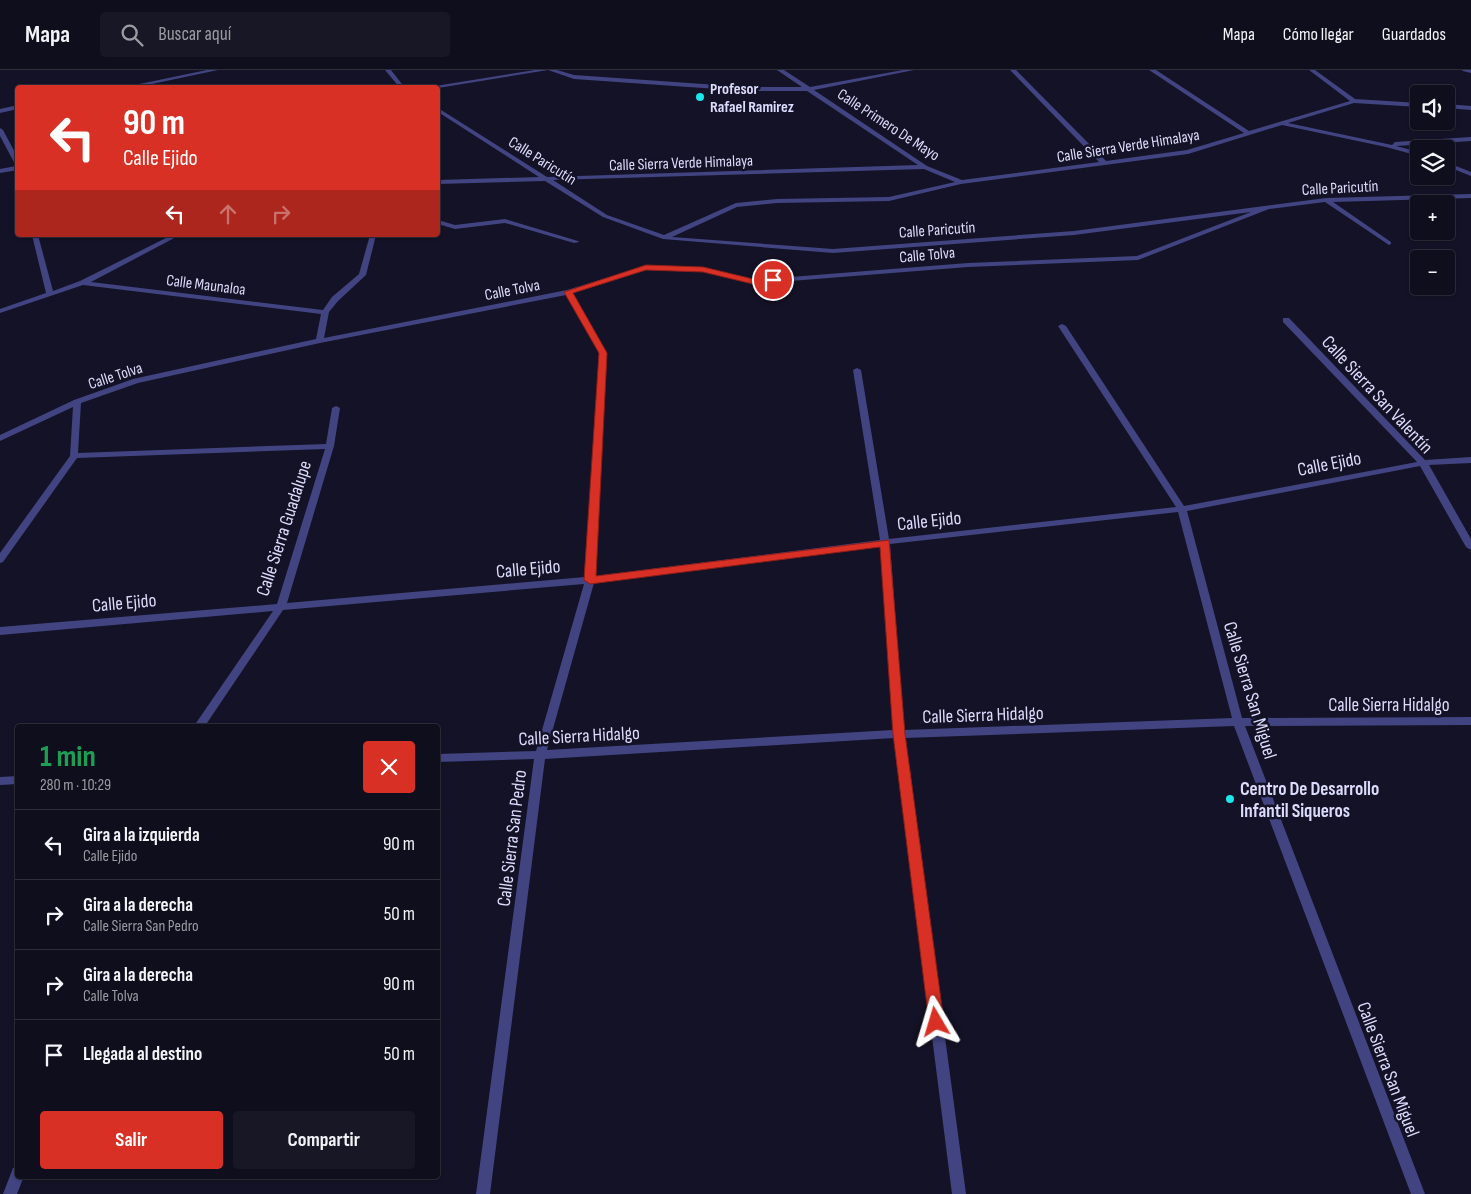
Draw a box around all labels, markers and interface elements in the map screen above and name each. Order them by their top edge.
search box [100,12,450,57]
text: Mapa [25,20,70,49]
icon: search [118,21,146,49]
text: Buscar aquí [158,23,231,46]
text: Mapa [1223,24,1255,45]
text: Cómo llegar [1283,24,1354,45]
text: Guardados [1382,24,1446,45]
place label: Profesor Rafael Ramirez [710,80,794,117]
street label: Calle Primero De Mayo [833,85,943,165]
map controls [1410,85,1455,295]
button: sound [1410,85,1455,130]
marker: Profesor Rafael Ramirez [694,91,706,103]
text: 90 m [123,102,185,145]
icon: left [40,105,105,170]
street label: Calle Sierra Verde Himalaya [1056,126,1201,167]
street label: Calle Paricutín [505,133,580,190]
button: layers [1410,140,1455,185]
text: Calle Ejido [123,145,198,172]
street label: Calle Sierra Verde Himalaya [609,151,753,176]
street label: Calle Paricutín [1301,177,1379,200]
button: + [1410,195,1455,240]
icon: left [161,200,189,228]
icon: ahead [214,200,242,228]
icon: right [267,200,295,228]
street label: Calle Paricutín [898,218,976,243]
street label: Calle Tolva [899,244,956,267]
button: − [1410,250,1455,295]
pin [752,259,794,301]
icon: arrive [759,266,787,294]
street label: Calle Maunaloa [165,271,247,300]
street label: Calle Tolva [483,276,541,305]
street label: Calle Sierra San Valentín [1316,331,1437,459]
street label: Calle Tolva [86,359,145,394]
street label: Calle Ejido [1295,447,1363,482]
street label: Calle Sierra Guadalupe [252,458,317,599]
street label: Calle Ejido [896,507,962,536]
street label: Calle Ejido [495,555,561,584]
street label: Calle Ejido [91,589,157,618]
street label: Calle Sierra San Miguel [1218,619,1281,762]
street label: Calle Sierra Hidalgo [1328,694,1450,717]
street label: Calle Sierra Hidalgo [922,702,1044,729]
street label: Calle Sierra Hidalgo [518,722,640,751]
text: 1 min [40,739,96,775]
button: close [363,741,415,793]
street label: Calle Sierra San Pedro [493,769,532,908]
text: 280 m · 10:29 [40,776,111,795]
place label: Centro De Desarrollo Infantil Siqueros [1240,778,1379,823]
marker: Centro De Desarrollo Infantil Siqueros [1224,793,1236,805]
text: Gira a la izquierda [83,824,200,847]
icon: left [40,831,68,859]
text: 90 m [383,833,415,856]
text: Calle Ejido [83,847,137,866]
text: Gira a la derecha [83,894,193,917]
icon: right [40,901,68,929]
text: 50 m [384,903,415,926]
text: Calle Sierra San Pedro [83,917,199,936]
text: Gira a la derecha [83,964,193,987]
icon: right [40,971,68,999]
text: 90 m [383,973,415,996]
text: Calle Tolva [83,987,139,1006]
position arrow [909,995,961,1047]
street label: Calle Sierra San Miguel [1351,999,1424,1140]
icon: arrive [40,1041,68,1069]
text: Llegada al destino [83,1043,202,1066]
text: 50 m [384,1043,415,1066]
button: Salir [40,1111,223,1169]
button: Compartir [233,1111,415,1169]

